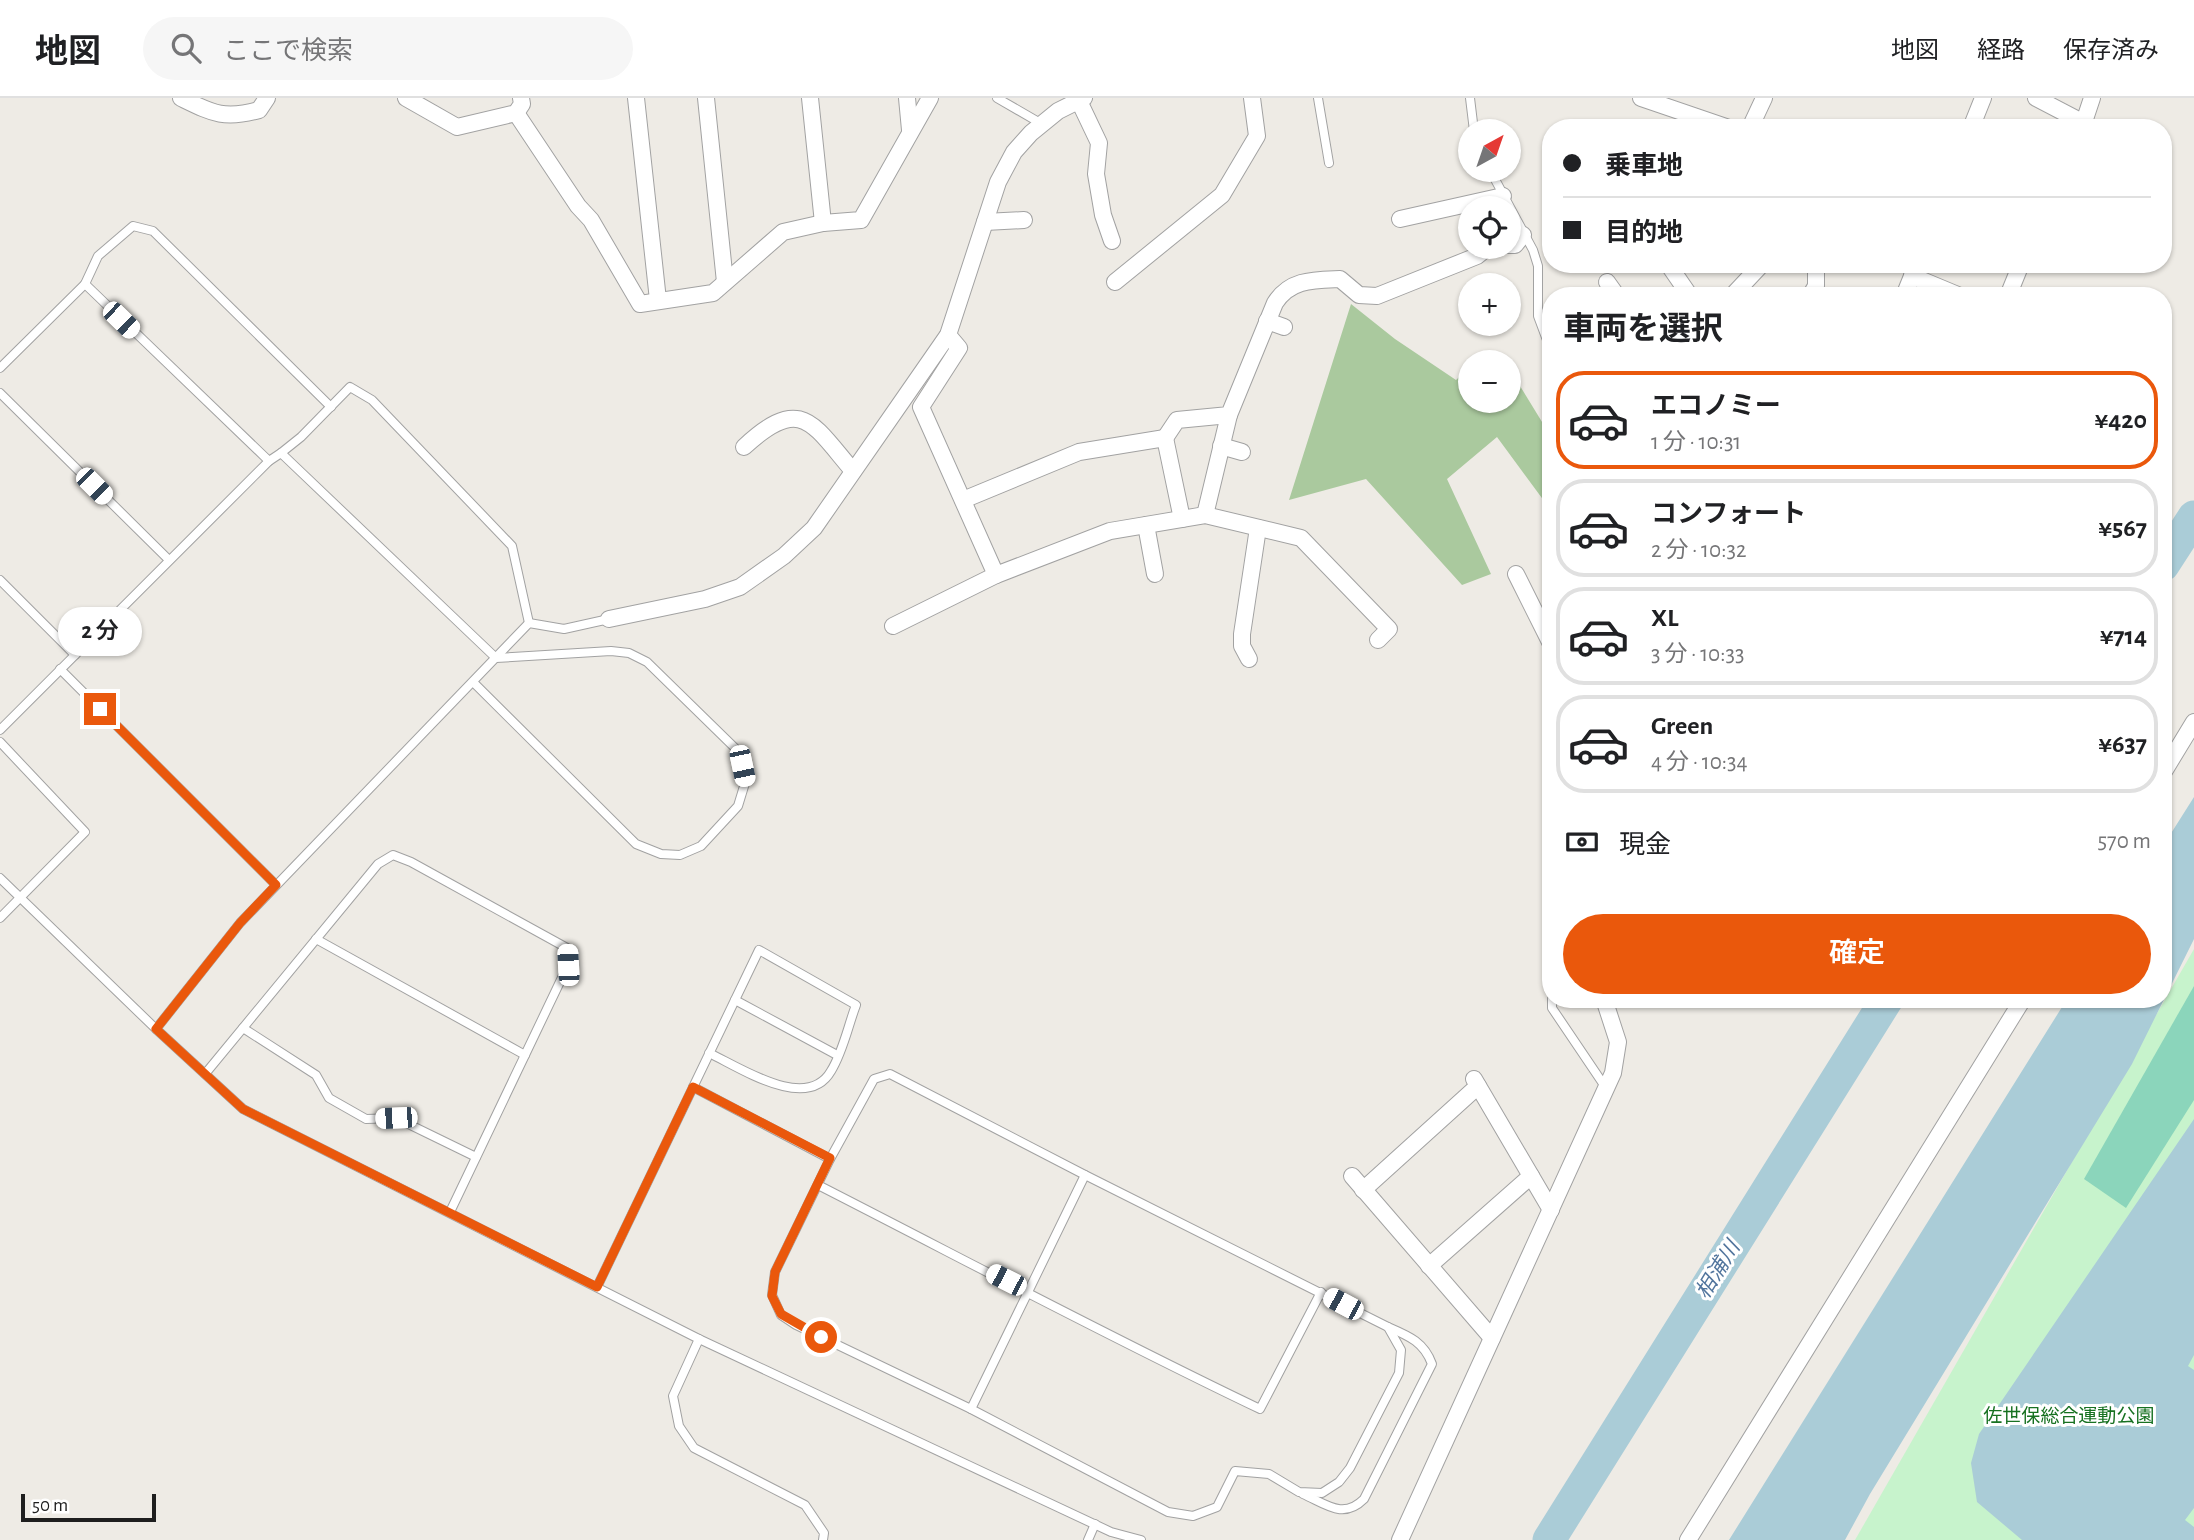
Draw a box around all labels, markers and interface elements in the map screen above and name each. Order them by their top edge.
search box [143,17,633,80]
icon: search [167,29,205,67]
text: 地図 [35,36,101,69]
text: ここで検索 [223,38,353,64]
text: 地図 [1891,39,1939,63]
text: 経路 [1977,39,2025,63]
text: 保存済み [2063,39,2159,63]
north arrow [1458,119,1521,182]
map controls [1458,119,1521,413]
text: 乗車地 [1605,153,1683,179]
button: locate [1458,196,1521,259]
text: 目的地 [1605,220,1683,246]
button: + [1458,273,1521,336]
car [99,298,144,342]
text: 車両を選択 [1563,313,1723,345]
button: − [1458,350,1521,413]
icon: car [1567,389,1630,452]
text: エコノミー [1651,393,1781,419]
text: ¥420 [2094,407,2147,433]
text: 1 分 · 10:31 [1651,431,1741,454]
car [72,464,117,508]
icon: car [1567,497,1630,560]
text: コンフォート [1651,501,1806,527]
text: ¥567 [2098,515,2147,541]
text: 2 分 · 10:32 [1651,539,1746,562]
icon: car [1567,605,1630,668]
text: XL [1651,605,1678,631]
callout: 2 分 [58,608,142,656]
text: 2 分 [81,620,119,643]
text: ¥714 [2100,623,2147,649]
text: 3 分 · 10:33 [1651,643,1744,666]
route end [84,693,116,725]
icon: car [1567,713,1630,776]
text: Green [1651,713,1713,739]
text: ¥637 [2098,731,2147,757]
car [728,743,757,789]
text: 4 分 · 10:34 [1651,751,1748,774]
icon: cash [1563,823,1601,861]
text: 570 m [2097,830,2151,853]
text: 現金 [1619,832,1671,858]
button: 確定 [1563,914,2151,994]
car [557,943,580,987]
car [375,1107,418,1129]
water label: 相浦川 [1692,1235,1745,1302]
car [983,1261,1030,1299]
car [1320,1285,1367,1323]
route start [805,1321,837,1353]
park label: 佐世保総合運動公園 [1983,1405,2155,1426]
scale bar [21,1491,156,1523]
text: 50 m [32,1496,68,1515]

